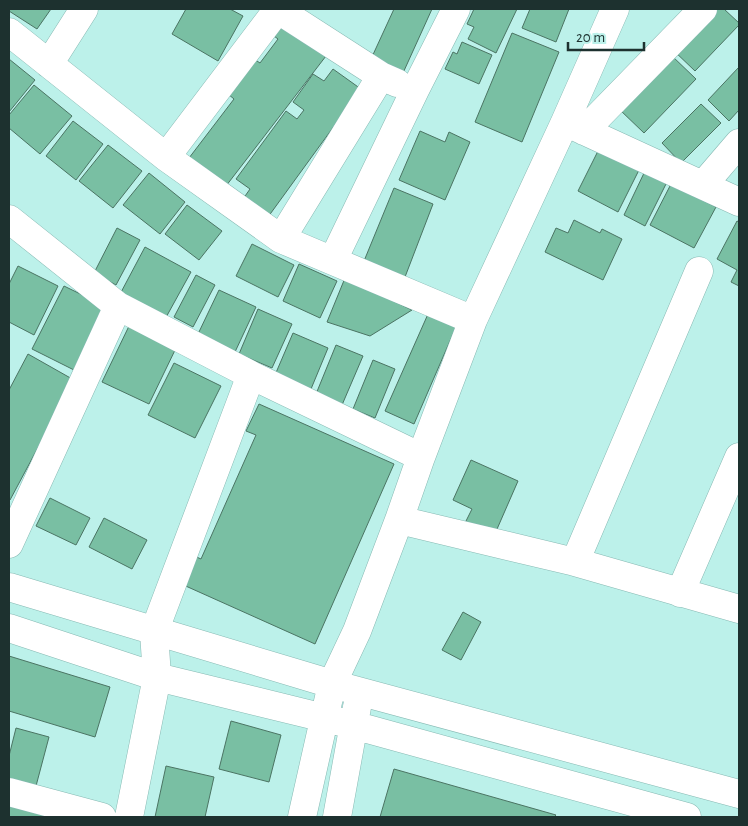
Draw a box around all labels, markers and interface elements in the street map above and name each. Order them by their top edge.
scale bar [568,20,644,52]
text: 20 m [576,30,605,45]

